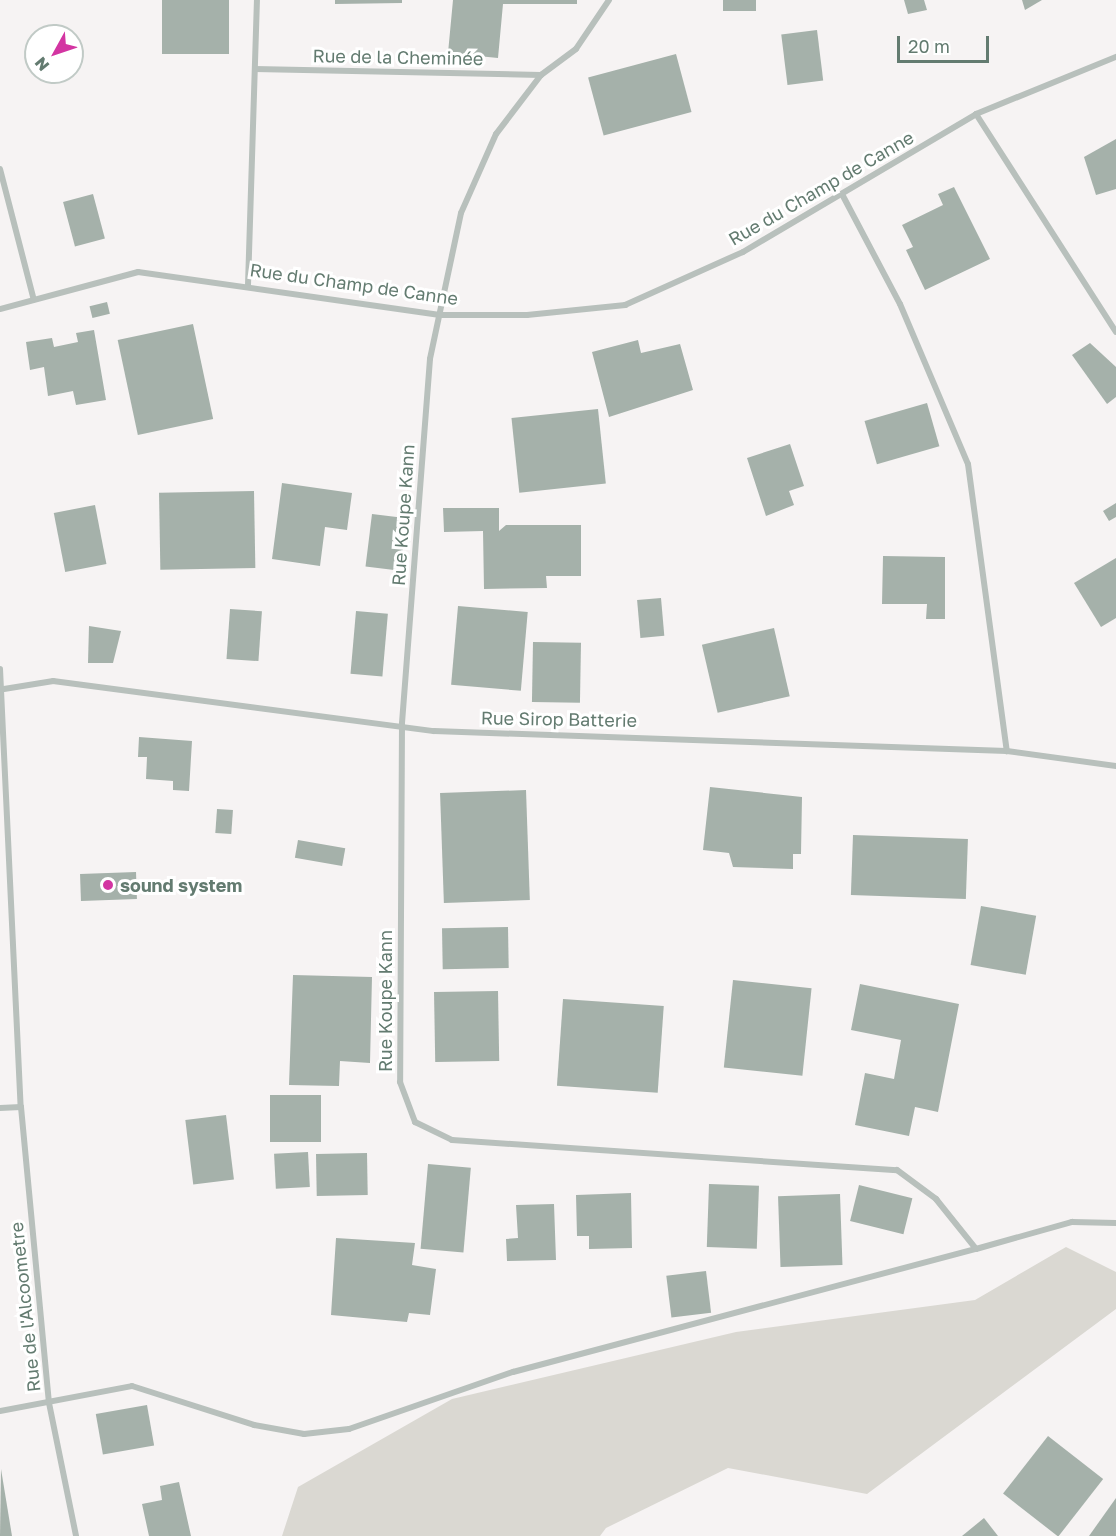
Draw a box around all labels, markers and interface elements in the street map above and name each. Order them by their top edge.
north arrow [24,24,84,84]
scale bar [900,24,992,62]
text: 20 m [908,35,950,57]
street label: Rue de la Cheminée [313,45,483,69]
text: N [30,53,53,75]
street label: Rue du Champ de Canne [725,126,917,250]
street label: Rue du Champ de Canne [248,259,460,309]
street label: Rue Koupe Kann [387,443,419,587]
street label: Rue Sirop Batterie [481,707,637,731]
place label: sound system [120,874,242,896]
marker: sound system [101,878,115,892]
street label: Rue Koupe Kann [374,930,396,1072]
street label: Rue de l'Alcoometre [5,1221,45,1393]

